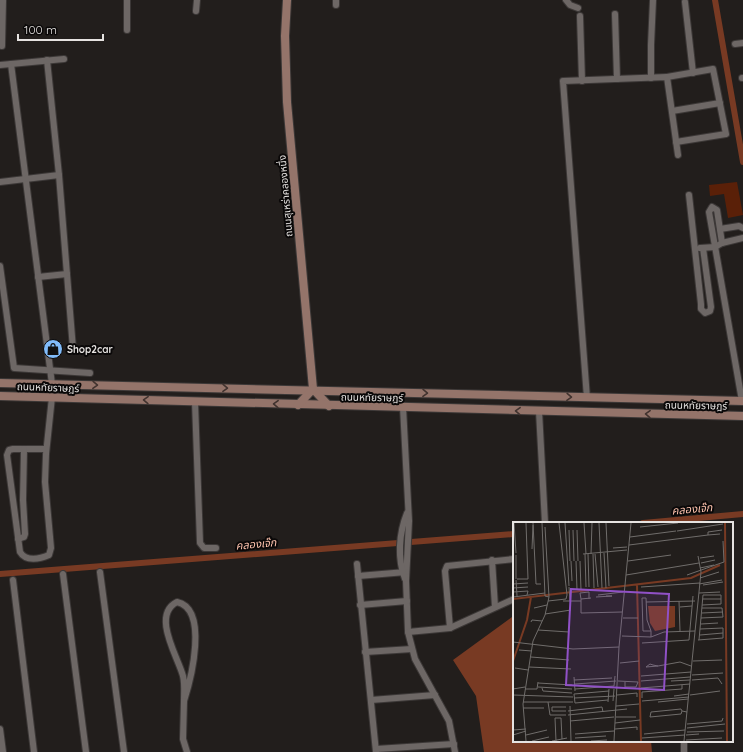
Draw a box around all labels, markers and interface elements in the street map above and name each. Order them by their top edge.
scale bar [18,16,103,42]
text: 100 m [24,22,57,37]
street label: ถนนสุเหร่าคลองหนึ่ง [274,154,296,238]
shop icon: Shop2car [42,338,64,360]
place label: Shop2car [67,343,114,356]
street label: ถนนหทัยราษฎร์ [17,380,80,395]
one-way arrow [92,381,98,389]
one-way arrow [222,384,228,392]
one-way arrow [422,389,428,397]
street label: ถนนหทัยราษฎร์ [341,390,404,405]
one-way arrow [566,393,572,402]
one-way arrow [143,396,149,404]
street label: ถนนหทัยราษฎร์ [665,398,728,413]
one-way arrow [273,400,279,408]
one-way arrow [515,406,521,415]
one-way arrow [645,410,651,418]
water label: คลองเจ๊ก [671,500,713,518]
inset map [513,522,733,742]
water label: คลองเจ๊ก [235,535,277,553]

